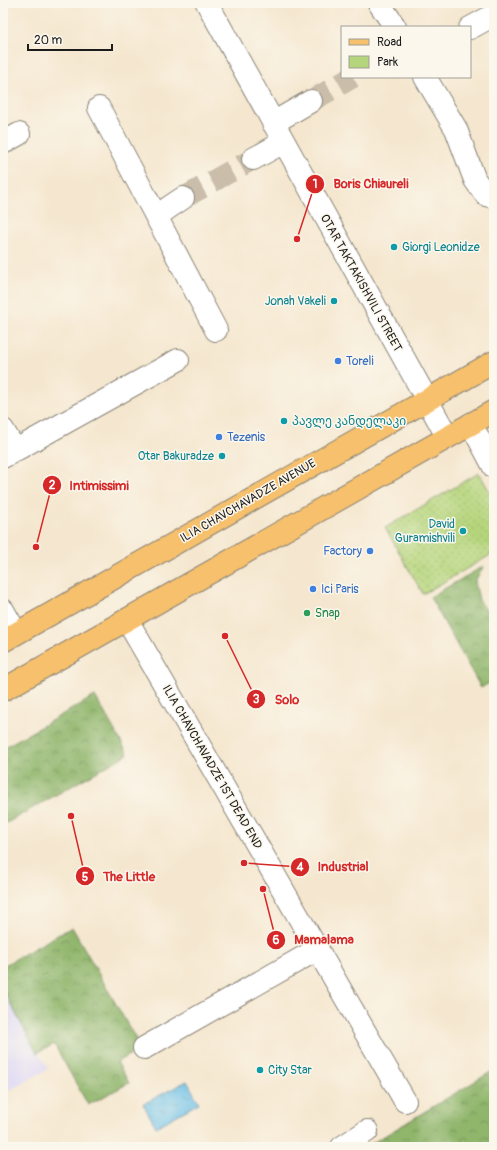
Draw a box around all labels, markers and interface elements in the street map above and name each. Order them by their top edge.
scale bar [28,26,112,52]
legend [341,26,471,78]
text: 20 m [34,33,63,48]
text: Road [377,35,402,50]
text: Park [377,55,398,70]
callout: Boris Chiaureli [305,171,416,196]
text: Boris Chiaureli [333,176,409,192]
text: 1 [313,177,317,192]
street label: OTAR TAKTAKISHVILI STREET [317,212,405,355]
place label: Giorgi Leonidze [402,240,480,255]
marker: Giorgi Leonidze [389,242,399,252]
place label: Jonah Vakeli [265,294,326,309]
marker: Jonah Vakeli [329,296,339,306]
place label: Toreli [346,354,374,369]
marker: Toreli [333,356,343,366]
place label: პავლე კანდელაკი [292,414,406,429]
marker: პავლე კანდელაკი [279,416,289,426]
place label: Tezenis [227,430,266,445]
marker: Tezenis [214,432,224,442]
place label: Otar Bakuradze [138,449,214,464]
marker: Otar Bakuradze [217,451,227,461]
street label: ILIA CHAVCHAVADZE AVENUE [177,456,319,546]
callout: Intimissimi [42,472,137,497]
text: 2 [49,478,56,493]
text: Intimissimi [69,478,129,494]
place label: David Guramishvili [395,517,455,546]
marker: David Guramishvili [458,526,468,536]
place label: Factory [323,544,362,559]
marker: Factory [365,546,375,556]
place label: Ici Paris [321,582,359,597]
marker: Ici Paris [308,584,318,594]
place label: Snap [315,606,340,621]
marker: Snap [302,608,312,618]
street label: ILIA CHAVCHAVADZE 1ST DEAD END [159,682,265,852]
callout: Solo [246,687,307,712]
text: 3 [253,692,260,707]
text: Solo [275,692,299,708]
callout: Industrial [290,854,377,879]
text: Industrial [317,859,369,875]
text: 4 [296,860,304,875]
callout: The Little [75,864,163,889]
text: The Little [102,869,156,885]
text: 5 [82,870,89,885]
callout: Mamalama [266,927,361,952]
text: Mamalama [294,932,354,948]
text: 6 [273,933,280,948]
place label: City Star [268,1063,313,1078]
marker: City Star [255,1065,265,1075]

